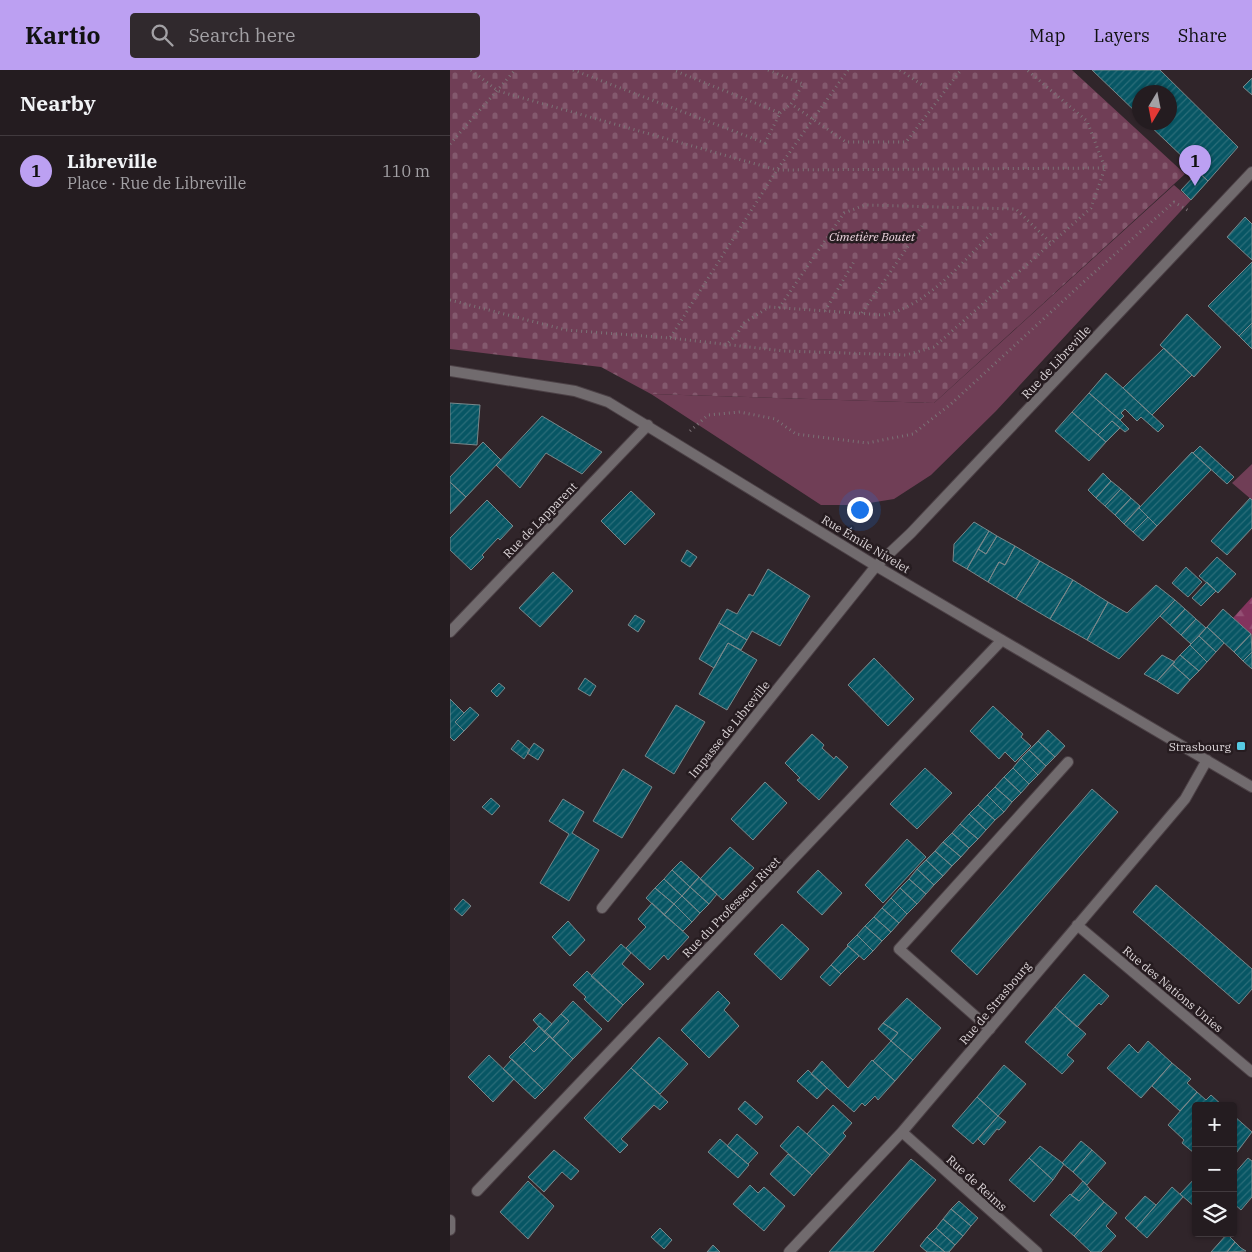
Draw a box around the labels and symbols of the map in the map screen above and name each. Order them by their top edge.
north arrow [1132,85,1177,130]
pin: 1 [1179,145,1211,186]
park label: Cimetière Boutet [829,229,916,244]
street label: Rue de Libreville [1018,322,1094,402]
street label: Rue de Lapparent [500,479,580,561]
your location [847,497,873,523]
street label: Rue Émile Nivelet [819,512,913,576]
street label: Impasse de Libreville [685,677,773,781]
place label: Strasbourg [1169,739,1231,754]
marker: Strasbourg [1235,740,1247,752]
street label: Rue du Professeur Rivet [679,853,783,961]
street label: Rue des Nations Unies [1120,943,1226,1035]
street label: Rue de Strasbourg [956,958,1034,1047]
street label: Rue de Reims [944,1152,1011,1214]

